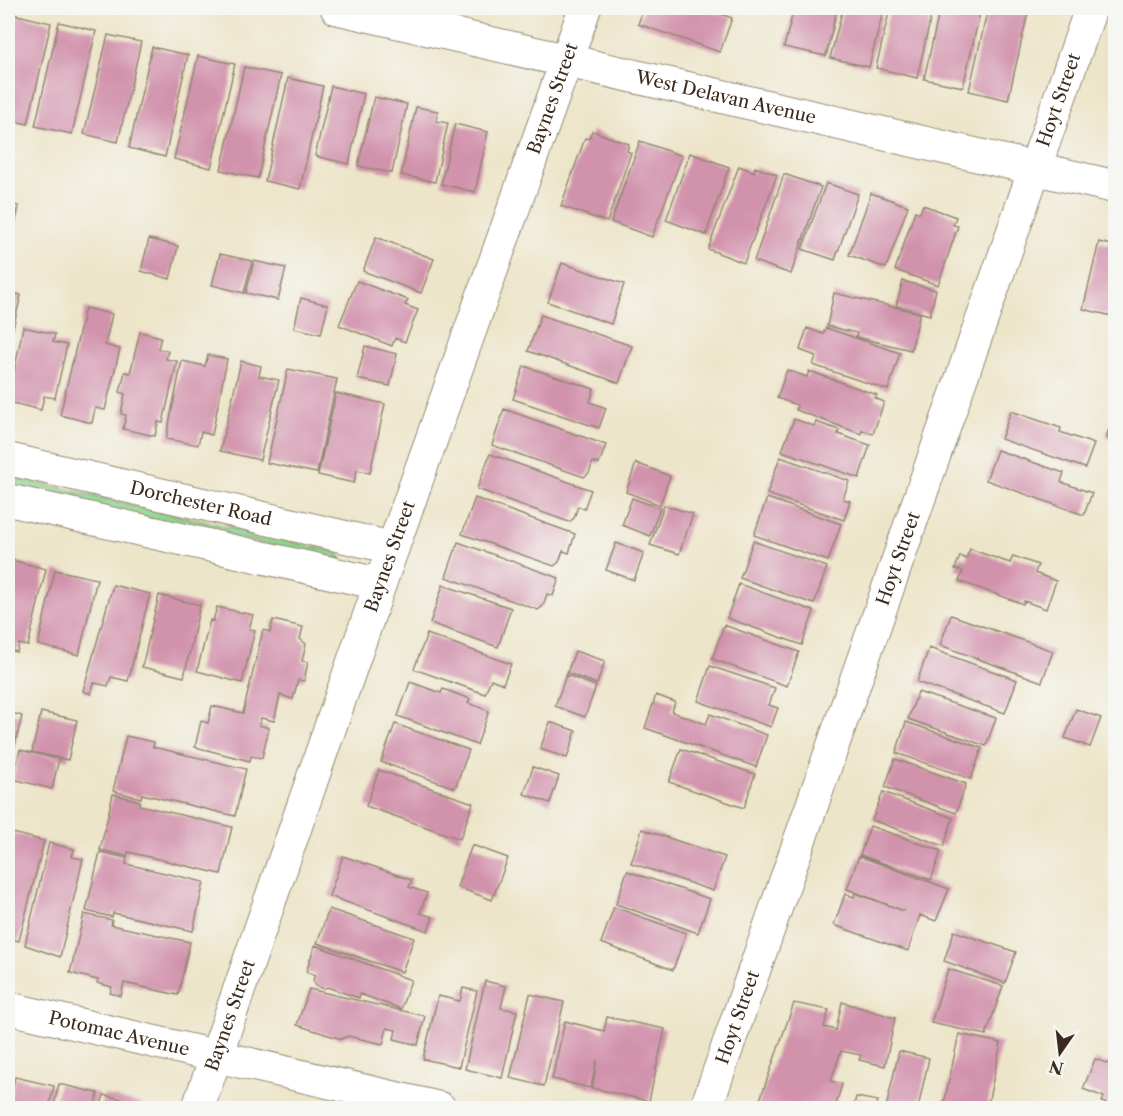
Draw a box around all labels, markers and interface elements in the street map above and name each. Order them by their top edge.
street label: Baynes Street [523,39,583,157]
street label: Hoyt Street [1032,50,1086,150]
street label: West Delavan Avenue [633,66,818,129]
street label: Dorchester Road [128,477,274,531]
street label: Baynes Street [360,497,420,615]
street label: Hoyt Street [872,508,925,608]
street label: Baynes Street [201,956,260,1074]
street label: Hoyt Street [711,967,764,1067]
street label: Potomac Avenue [47,1007,192,1061]
north arrow [1030,1023,1090,1083]
text: N [1047,1056,1066,1079]

